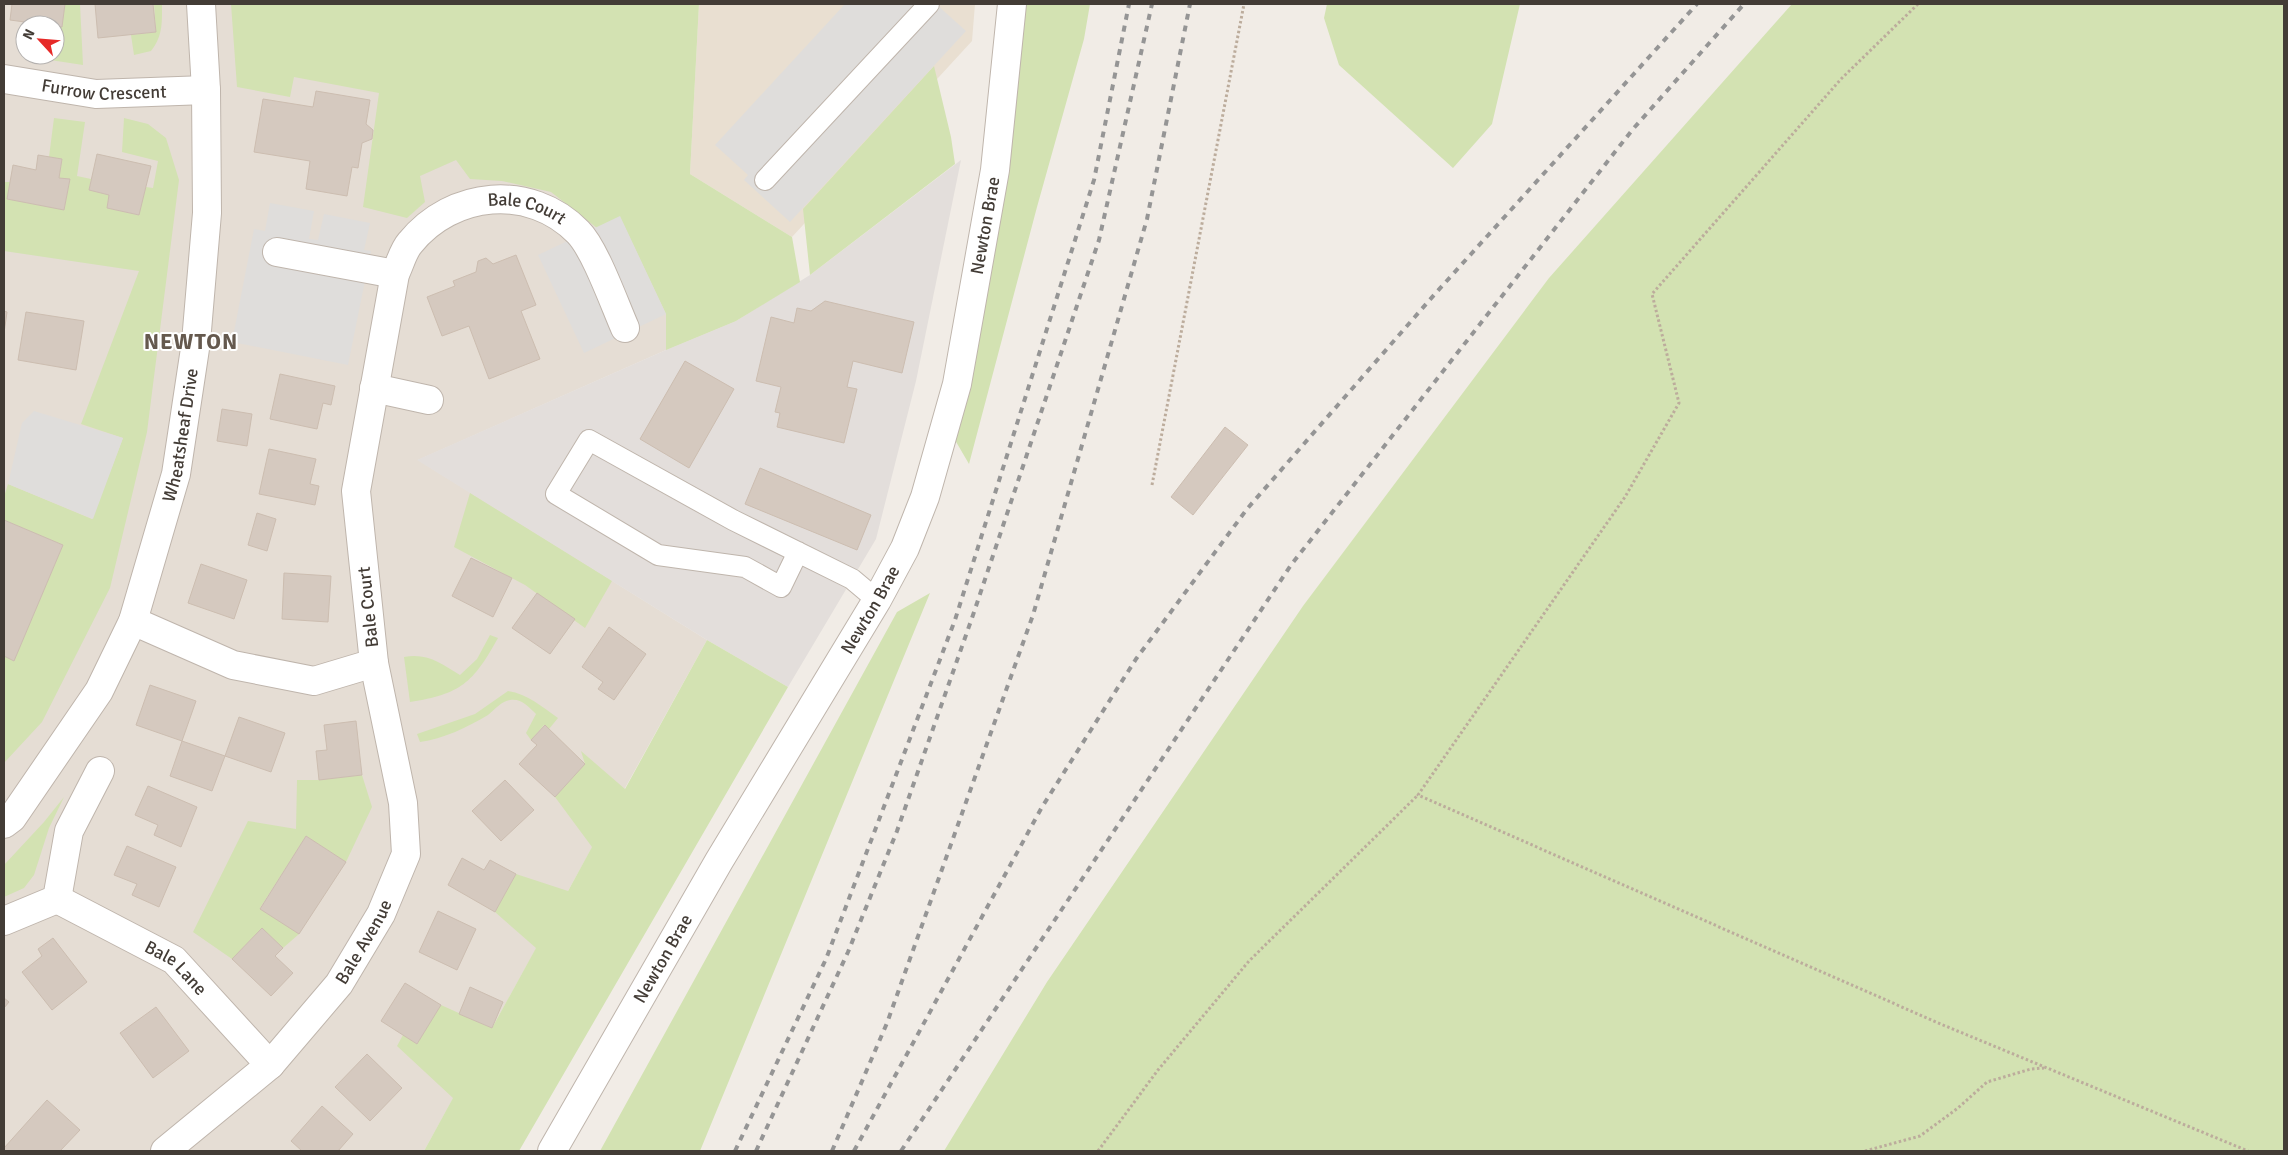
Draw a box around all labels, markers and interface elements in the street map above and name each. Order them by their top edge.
north arrow [15,15,65,65]
text: N [19,26,39,43]
street label: Furrow Crescent [40,74,167,105]
street label: Newton Brae [966,175,1005,276]
street label: Bale Court [487,188,571,229]
district label: NEWTON [144,328,238,355]
street label: Wheatsheaf Drive [157,367,203,505]
street label: Newton Brae [836,562,905,658]
street label: Bale Court [353,565,383,649]
street label: Bale Avenue [330,896,397,988]
street label: Newton Brae [629,910,697,1007]
street label: Bale Lane [141,936,212,1000]

